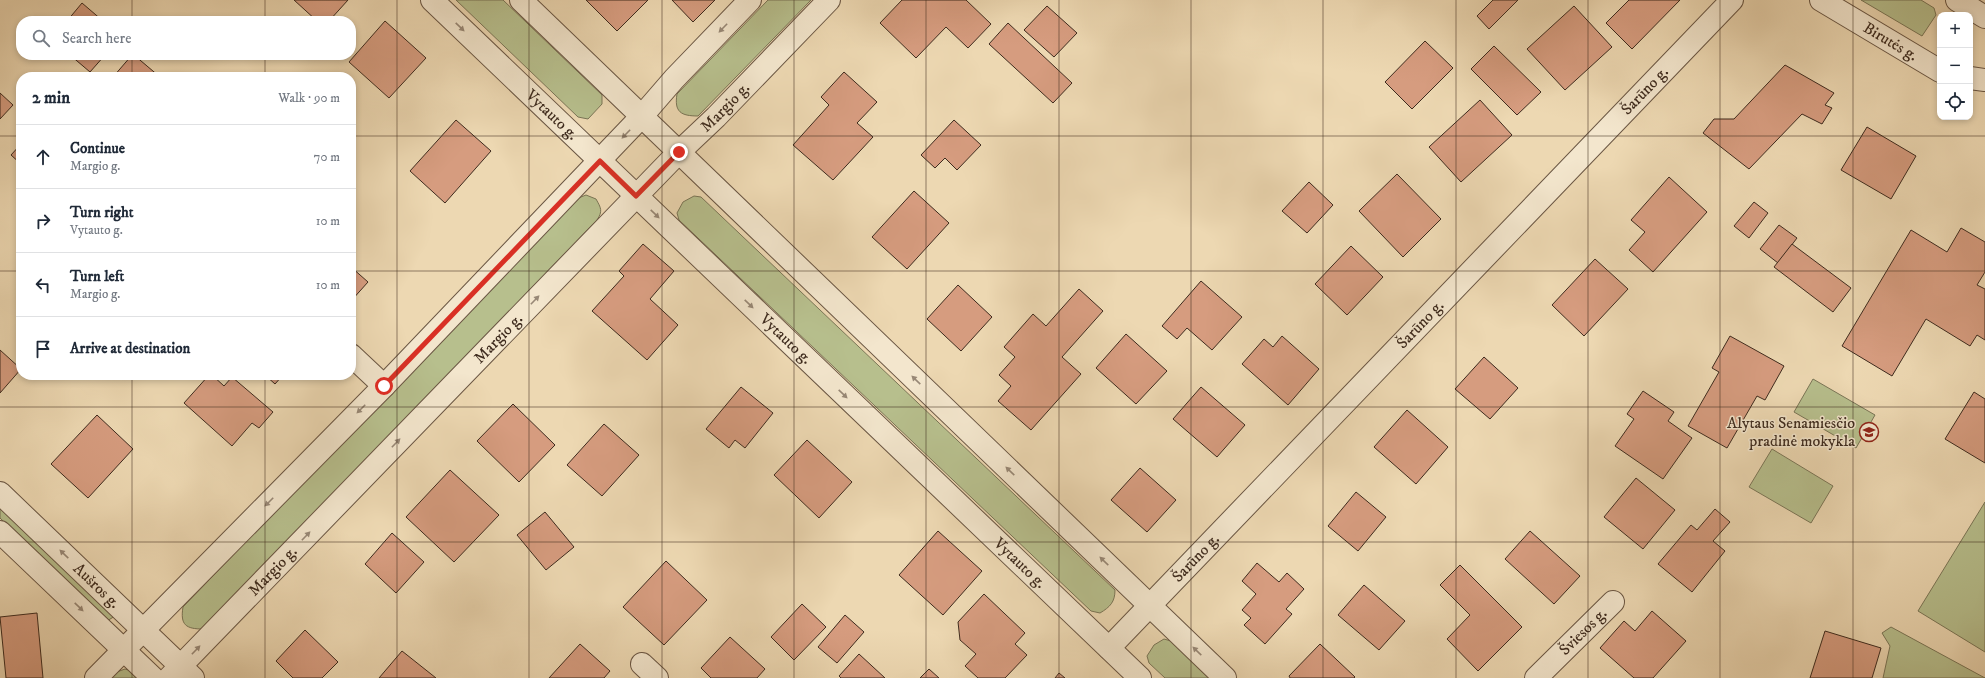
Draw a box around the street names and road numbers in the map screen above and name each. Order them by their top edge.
street label: Birutės g. [1860,18,1922,66]
street label: Šarūno g. [1617,62,1673,119]
street label: Margio g. [696,78,754,136]
street label: Vytauto g. [521,84,582,145]
street label: Šarūno g. [1392,296,1448,353]
street label: Margio g. [469,309,527,368]
street label: Vytauto g. [755,309,816,369]
street label: Šarūno g. [1168,529,1224,586]
street label: Vytauto g. [989,533,1050,593]
street label: Margio g. [244,542,302,600]
street label: Aušros g. [69,559,125,613]
street label: Šviesos g. [1555,603,1611,660]

